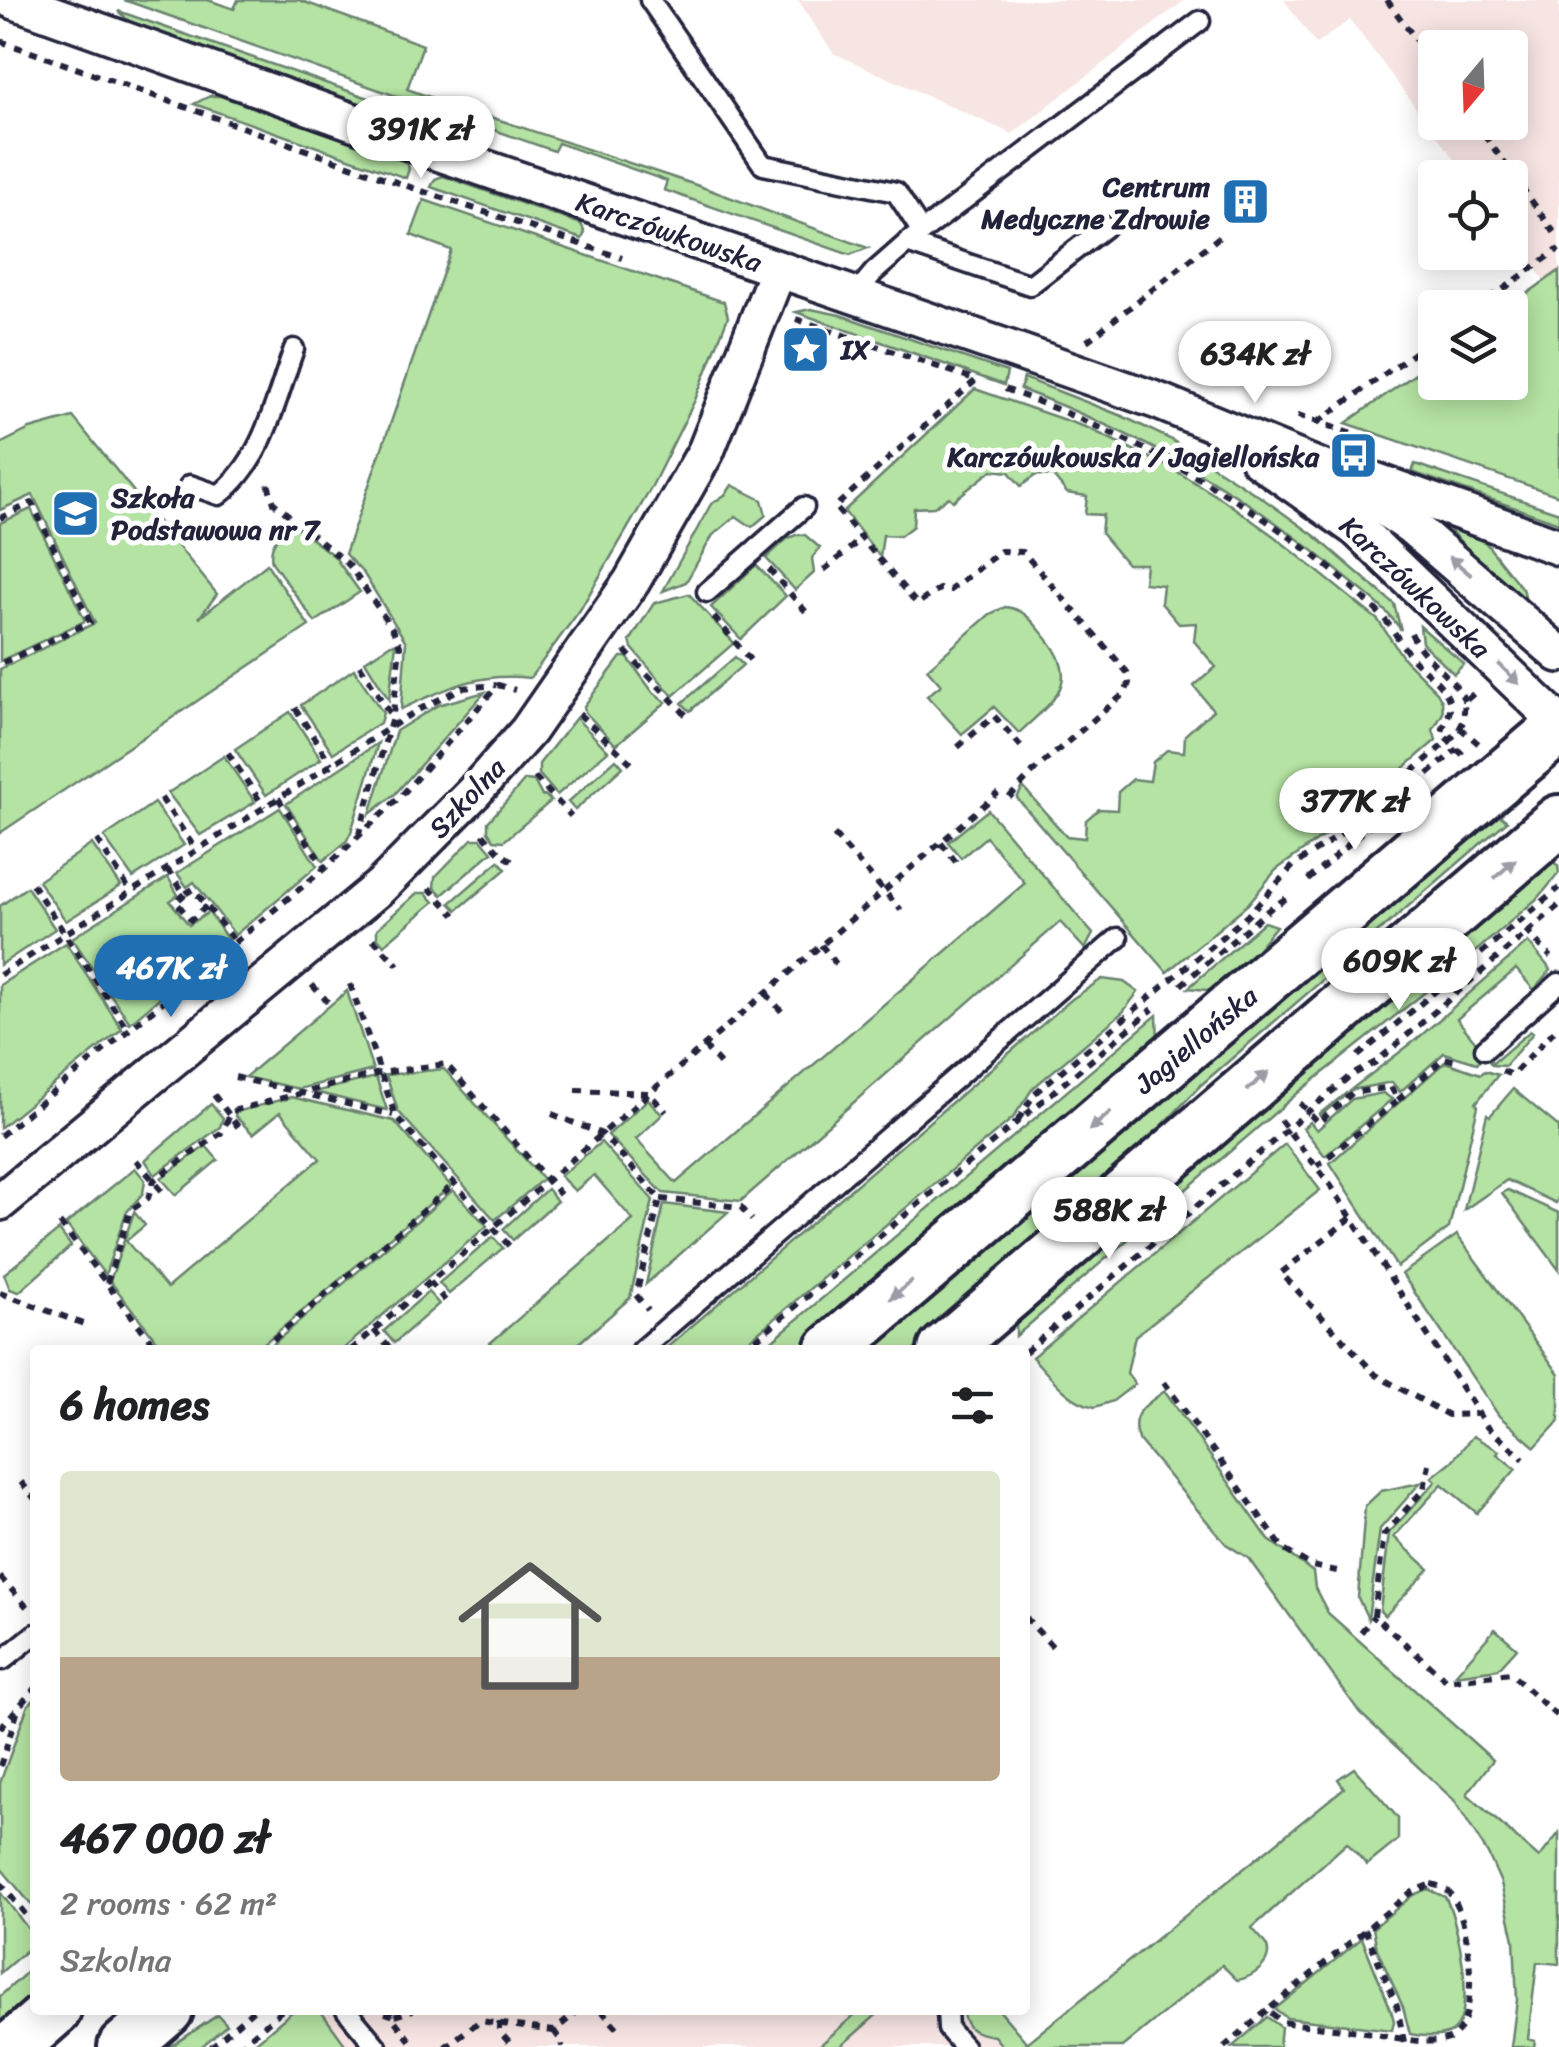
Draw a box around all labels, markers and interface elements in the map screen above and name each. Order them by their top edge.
north arrow [1418,30,1528,140]
map controls [1418,30,1528,400]
pin: 391K zł [329,96,513,181]
text: 391K zł [369,100,473,157]
button: locate [1418,160,1528,270]
place label: Centrum Medyczne Zdrowie [980,162,1211,243]
building icon: Centrum Medyczne Zdrowie [1219,176,1271,228]
street label: Karczówkowska [569,177,769,287]
button: layers [1418,290,1528,400]
pin: 634K zł [1163,321,1347,406]
place icon: IX [780,323,832,375]
place label: IX [839,325,871,374]
text: 634K zł [1200,325,1310,382]
bus stop icon: Karczówkowska / Jagiellońska [1328,430,1380,482]
place label: Karczówkowska / Jagiellońska [946,432,1320,481]
place label: Szkoła Podstawowa nr 7 [110,473,321,554]
school or university icon: Szkoła Podstawowa nr 7 [50,487,102,539]
street label: Karczówkowska [1327,503,1503,672]
one-way arrow [1447,556,1472,577]
one-way arrow [1497,662,1521,686]
street label: Szkolna [416,745,519,850]
pin: 377K zł [1263,768,1447,853]
text: 377K zł [1301,772,1409,829]
one-way arrow [1492,859,1517,881]
pin: 609K zł [1307,928,1491,1013]
text: 609K zł [1343,932,1455,989]
pin: 467K zł [79,935,263,1020]
text: 467K zł [116,939,226,996]
street label: Jagiellońska [1122,973,1270,1108]
one-way arrow [1246,1071,1271,1092]
one-way arrow [1088,1110,1113,1132]
pin: 588K zł [1017,1177,1201,1262]
text: 588K zł [1053,1181,1165,1238]
one-way arrow [889,1279,914,1301]
text: 6 homes [60,1368,209,1442]
icon: filters [945,1378,1000,1433]
icon: home [440,1536,620,1716]
text: 467 000 zł [60,1801,269,1875]
text: 2 rooms · 62 m² [60,1875,277,1932]
text: Szkolna [60,1932,171,1989]

